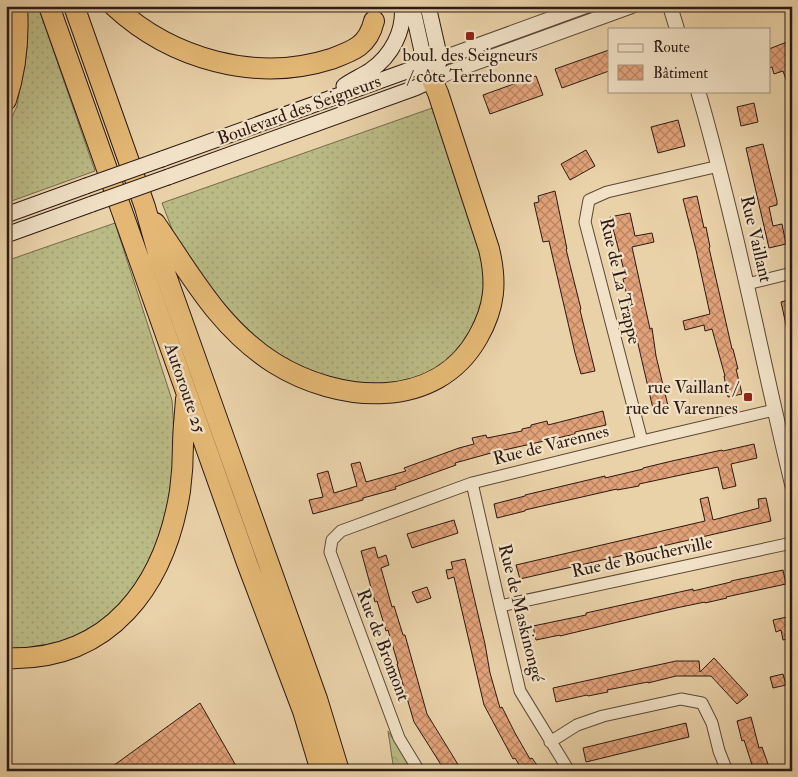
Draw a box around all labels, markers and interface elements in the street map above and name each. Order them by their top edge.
legend [608,28,770,92]
marker: boul. des Seigneurs / côte Terrebonne [464,30,476,42]
text: Route [653,38,690,57]
place label: boul. des Seigneurs / côte Terrebonne [402,44,538,88]
text: Bâtiment [653,64,708,83]
street label: Boulevard des Seigneurs [214,70,384,150]
street label: Rue Vaillant [735,193,777,285]
street label: Rue de La Trappe [594,216,646,347]
street label: Autoroute 25 [159,339,211,436]
place label: rue Vaillant / rue de Varennes [625,376,740,420]
marker: rue Vaillant / rue de Varennes [742,391,754,403]
street label: Rue de Varennes [491,420,611,470]
street label: Rue de Boucherville [569,531,715,583]
street label: Rue de Maskinongé [493,542,549,685]
street label: Rue de Bromont [351,586,415,704]

